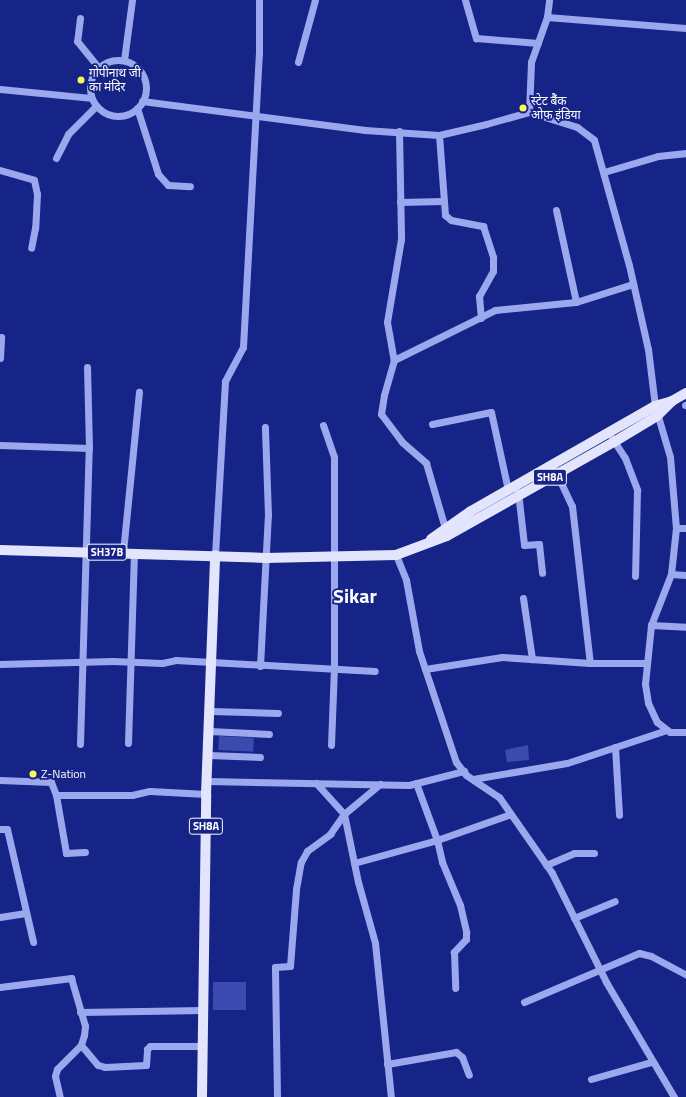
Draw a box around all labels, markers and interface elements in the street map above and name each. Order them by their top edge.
place label: गोपीनाथ जी का मंदिर [89,66,141,94]
marker: गोपीनाथ जी का मंदिर [76,75,86,85]
place label: स्टेट बेैंक ओफ इंडिया [531,94,581,122]
marker: स्टेट बेैंक ओफ इंडिया [518,103,528,113]
road number: SH8A [532,468,568,486]
road number: SH37B [86,543,128,561]
district label: Sikar [333,583,377,607]
place label: Z-Nation [41,767,86,781]
marker: Z-Nation [28,769,38,779]
road number: SH8A [188,817,224,835]

